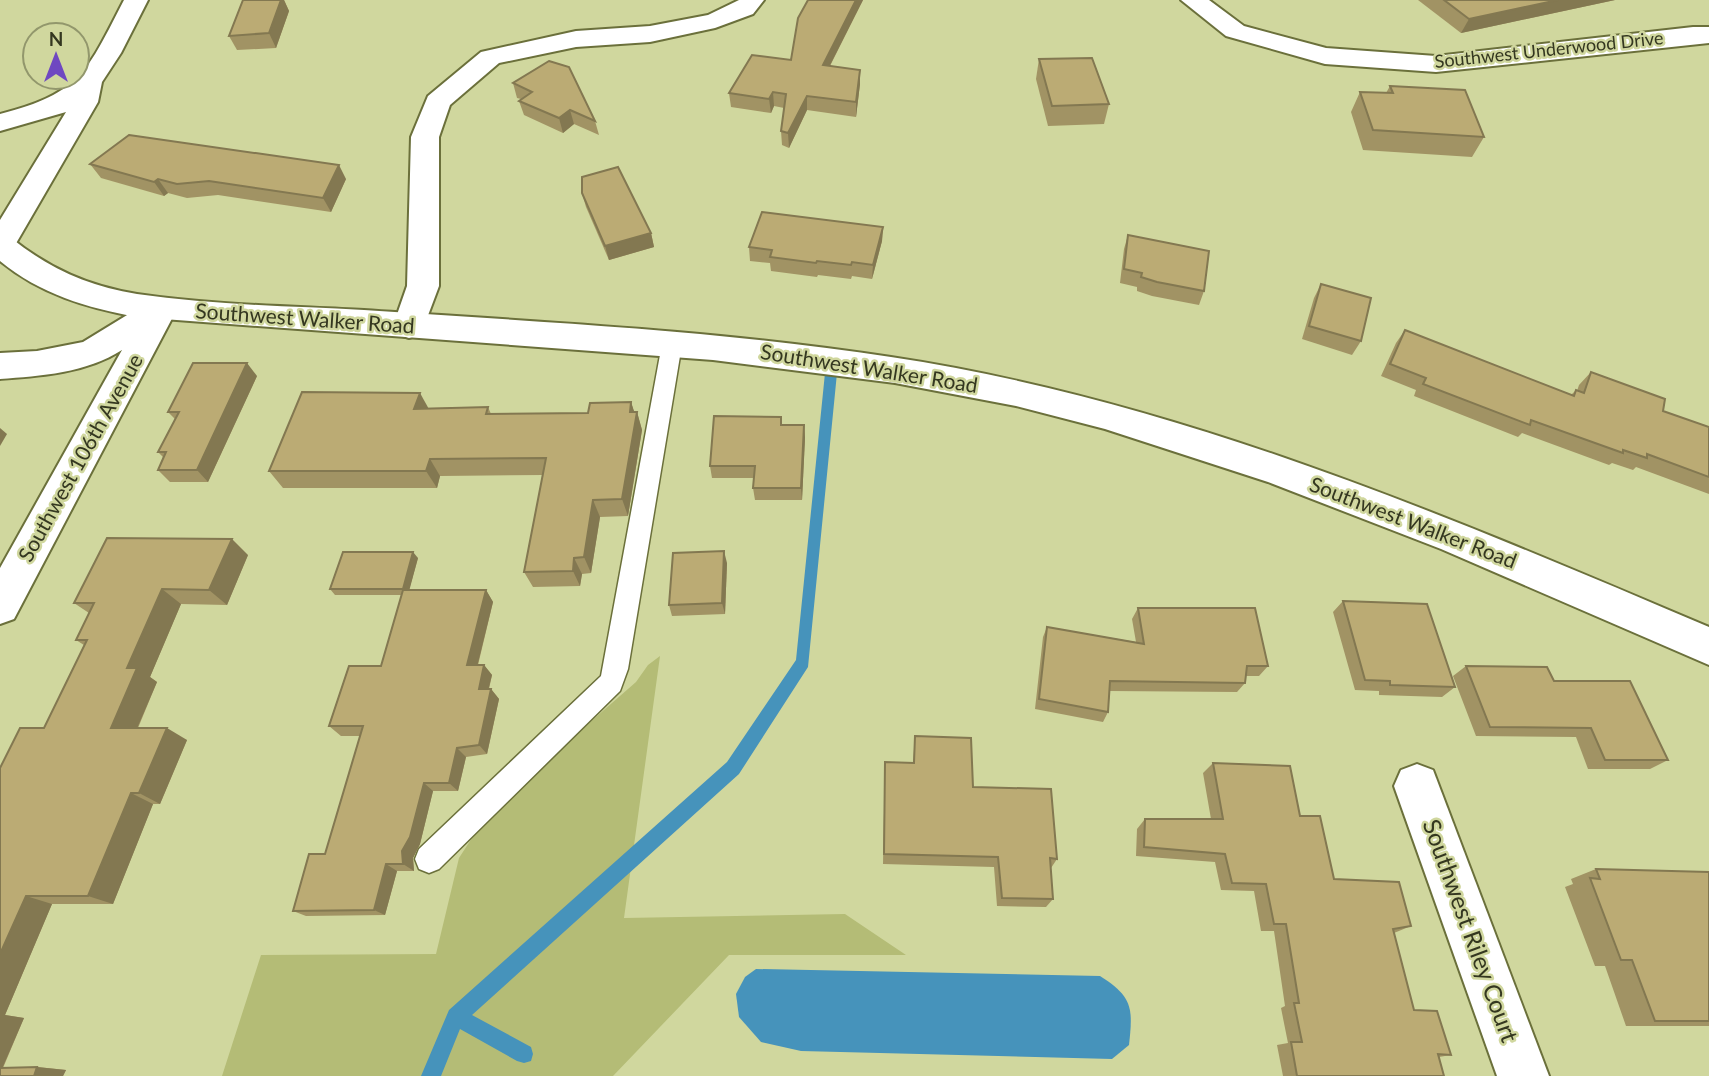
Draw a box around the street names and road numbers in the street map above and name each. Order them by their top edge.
street label: Southwest Underwood Drive [1433,26,1664,72]
street label: Southwest Walker Road [195,297,415,338]
street label: Southwest Walker Road [759,338,980,397]
street label: Southwest 106th Avenue [12,349,147,565]
street label: Southwest Walker Road [1307,471,1521,573]
street label: Southwest Riley Court [1418,815,1525,1046]

